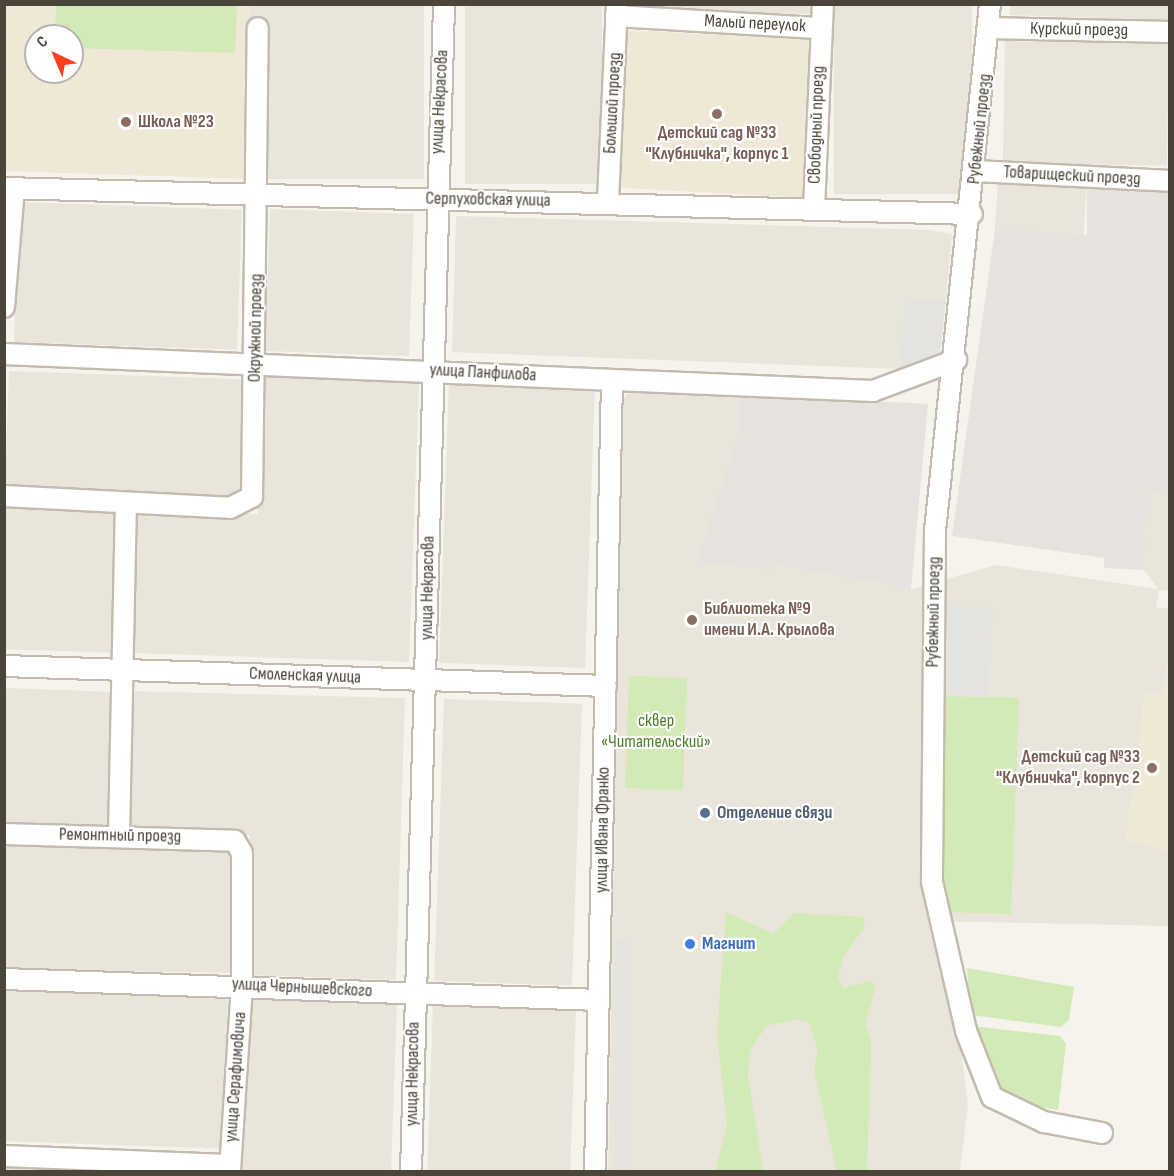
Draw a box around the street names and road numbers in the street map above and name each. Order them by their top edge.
street label: Малый переулок [704,11,806,37]
street label: Курский проезд [1030,18,1128,42]
street label: улица Некрасова [426,49,454,155]
street label: Большой проезд [600,52,626,154]
street label: Свободный проезд [804,66,830,184]
street label: Рубежный проезд [963,73,997,185]
street label: Товарищеский проезд [1003,162,1141,190]
street label: Серпуховская улица [425,188,551,212]
street label: Окружной проезд [244,273,268,383]
street label: улица Панфилова [429,359,537,387]
street label: улица Некрасова [416,536,440,640]
street label: Рубежный проезд [922,556,946,668]
street label: Смоленская улица [249,663,361,689]
street label: улица Ивана Франко [591,767,615,893]
street label: Ремонтный проезд [59,824,181,848]
street label: улица Чернышевского [231,974,373,1002]
street label: улица Серафимовича [221,1011,251,1143]
street label: улица Некрасова [401,1022,425,1126]

